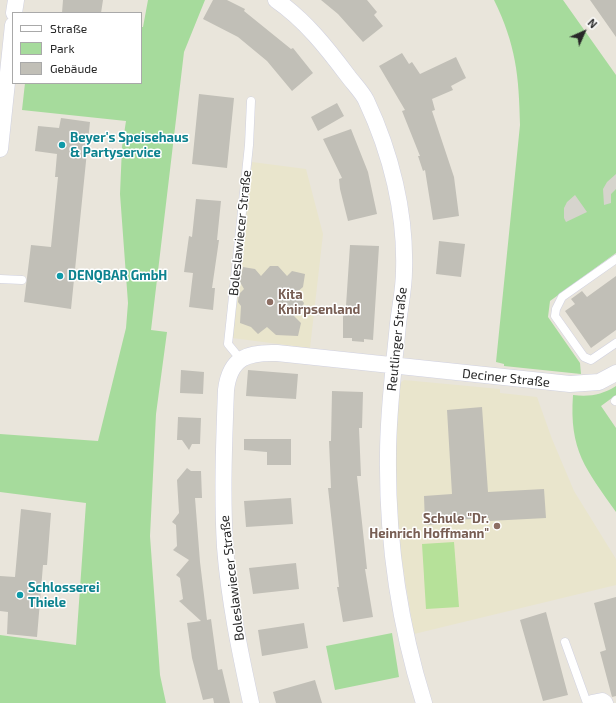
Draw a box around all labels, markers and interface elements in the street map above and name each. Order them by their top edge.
legend [12,12,142,84]
north arrow [564,12,604,52]
text: N [585,16,600,31]
text: Straße [50,21,87,35]
text: Park [50,41,75,55]
text: Gebäude [50,61,98,75]
place label: Beyer's Speisehaus & Partyservice [70,130,189,161]
marker: Beyer's Speisehaus & Partyservice [57,140,67,150]
street label: Boleslawiecer Straße [226,169,254,297]
place label: DENQBAR GmbH [68,268,167,284]
marker: DENQBAR GmbH [55,271,65,281]
street label: Reutlinger Straße [384,286,410,392]
place label: Kita Knirpsenland [278,287,360,318]
marker: Kita Knirpsenland [265,297,275,307]
street label: Deciner Straße [461,366,551,390]
place label: Schule "Dr. Heinrich Hoffmann" [369,511,489,542]
street label: Boleslawiecer Straße [217,514,247,642]
marker: Schule "Dr. Heinrich Hoffmann" [492,521,502,531]
place label: Schlosserei Thiele [28,580,99,611]
marker: Schlosserei Thiele [15,590,25,600]

